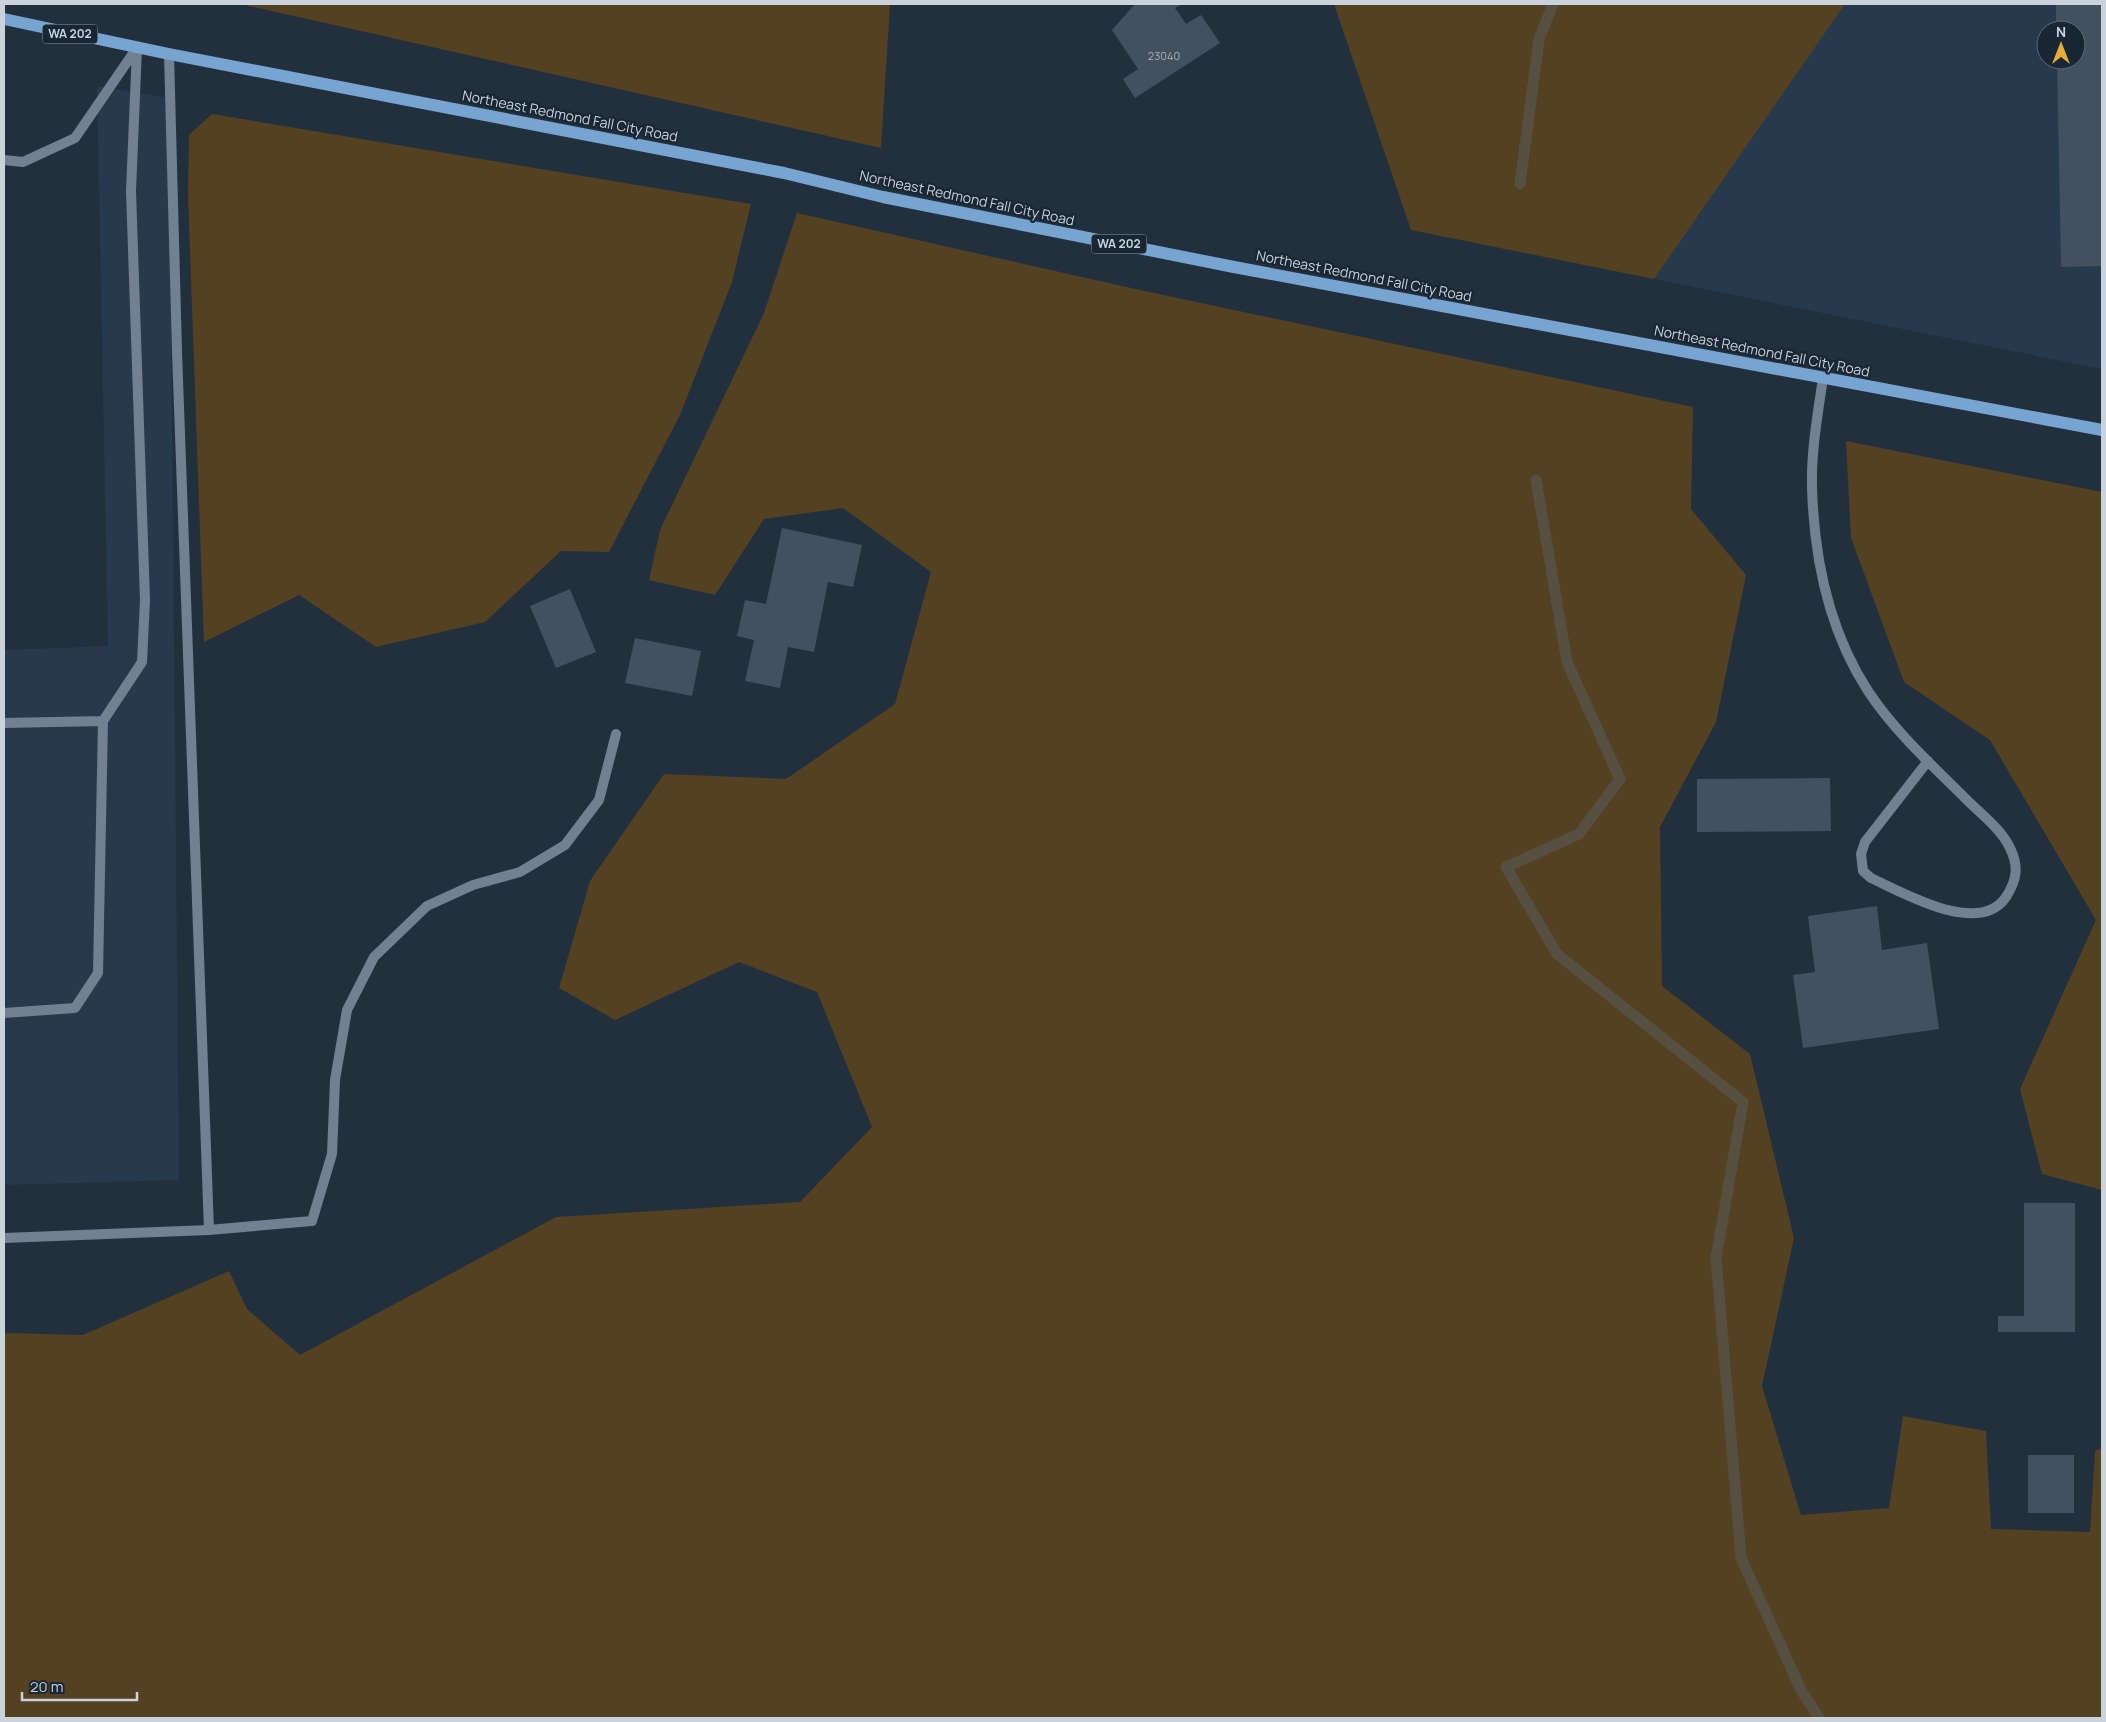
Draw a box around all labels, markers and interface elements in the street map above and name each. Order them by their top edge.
north arrow [2036,20,2086,70]
text: N [2056,22,2066,41]
road number: WA 202 [42,24,98,44]
house number: 23040 [1148,48,1180,63]
street label: Northeast Redmond Fall City Road [461,85,679,146]
street label: Northeast Redmond Fall City Road [858,165,1076,230]
road number: WA 202 [1092,234,1146,253]
street label: Northeast Redmond Fall City Road [1255,245,1473,306]
street label: Northeast Redmond Fall City Road [1653,320,1871,381]
scale bar [22,1670,138,1702]
text: 20 m [30,1676,63,1697]

